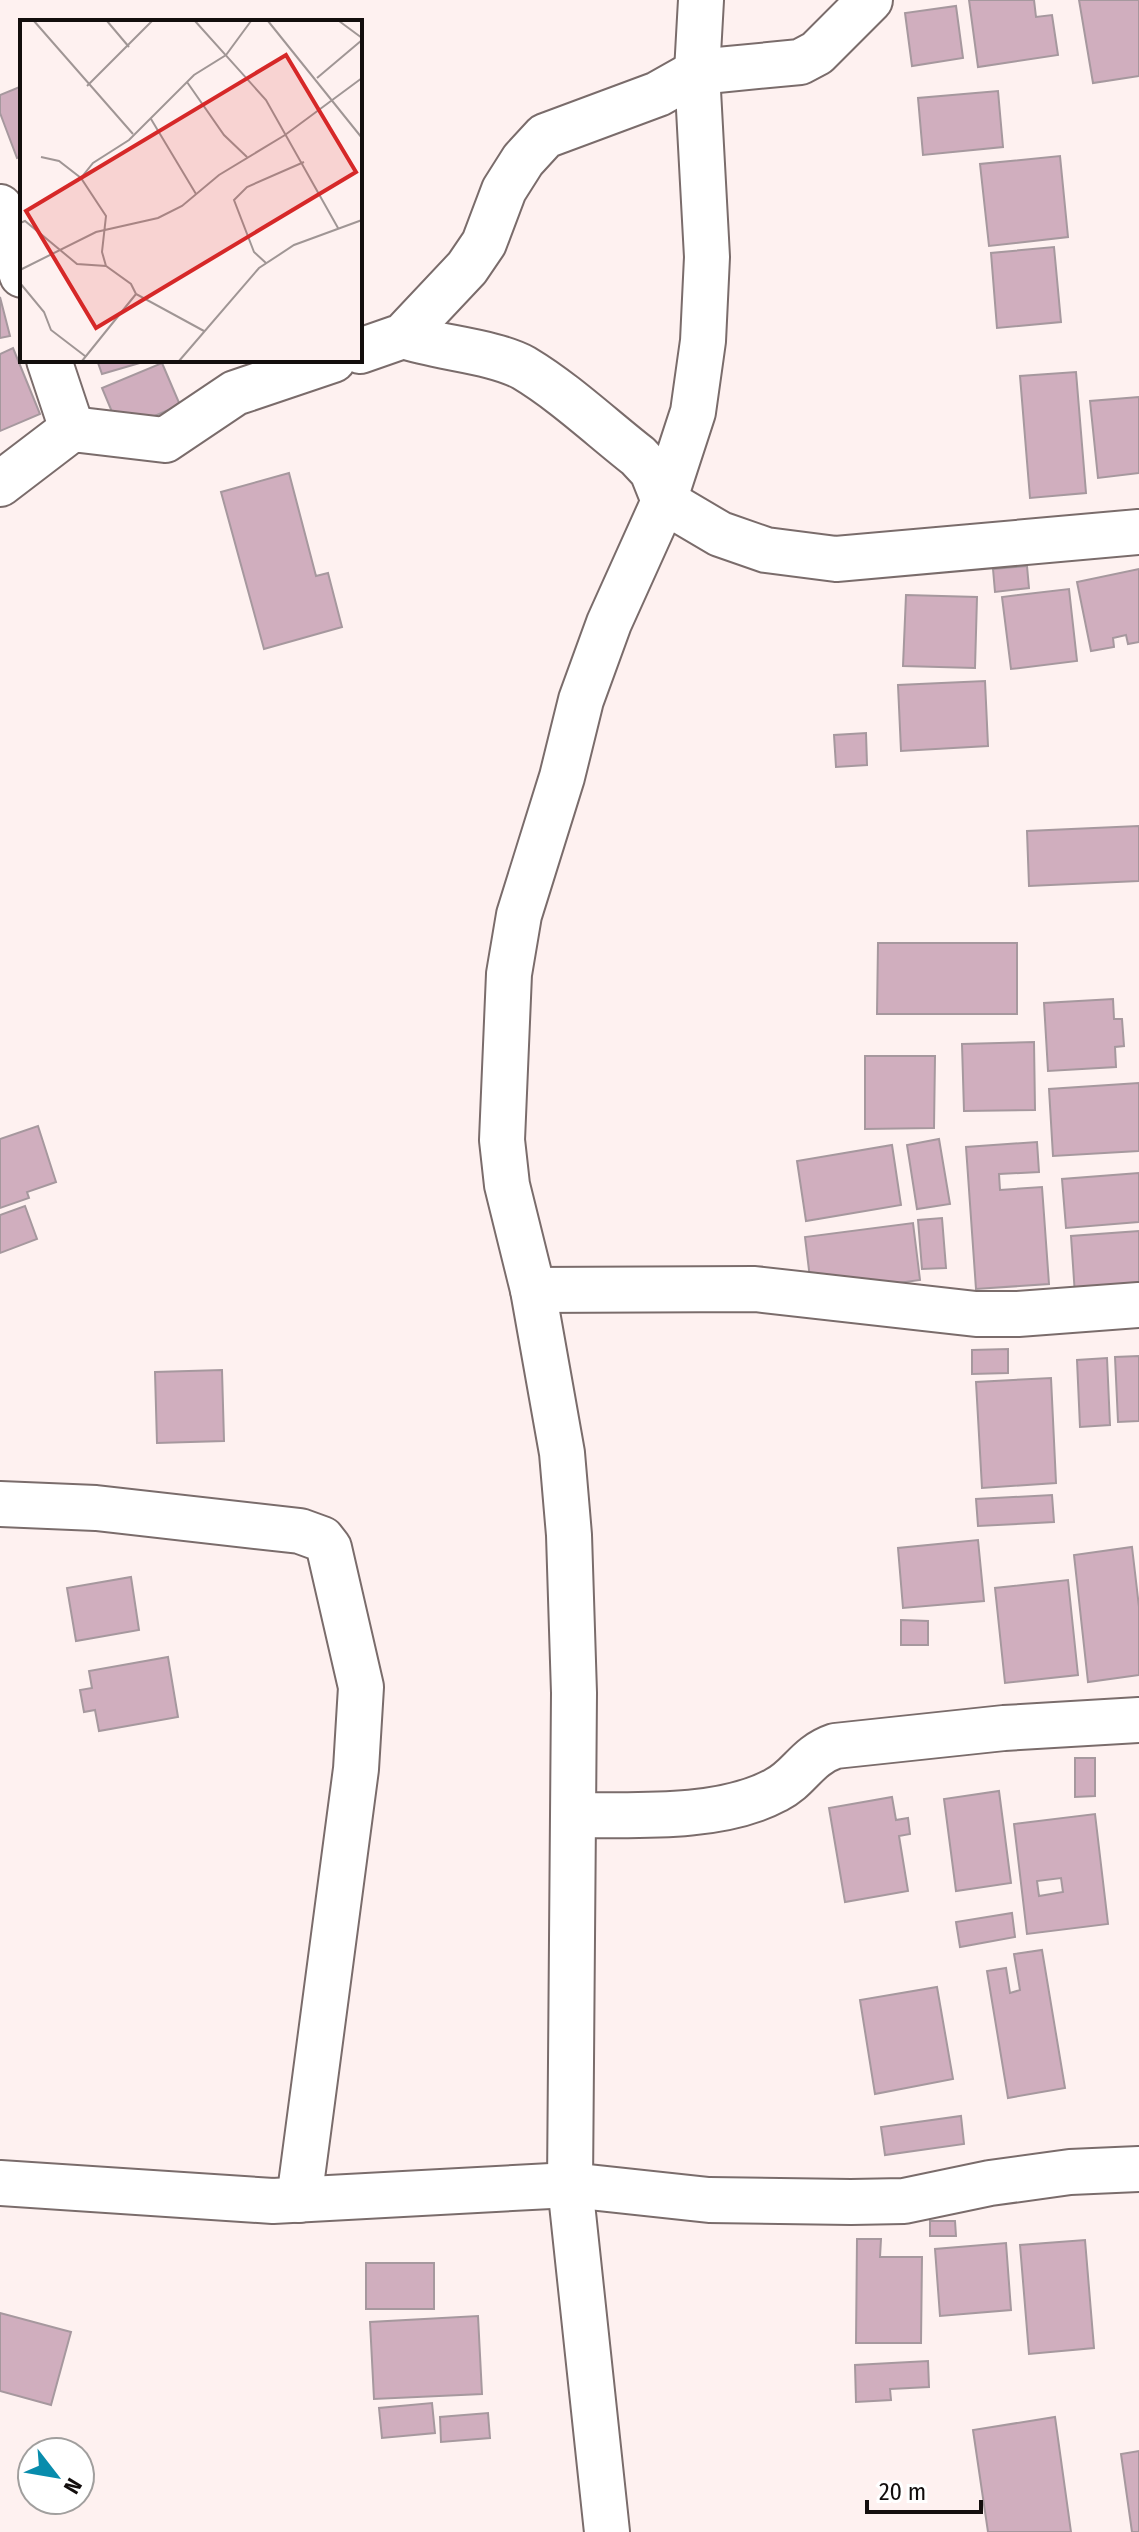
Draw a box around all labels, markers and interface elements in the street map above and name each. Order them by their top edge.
inset map [20,20,362,362]
north arrow [16,2436,96,2516]
scale bar [867,2464,981,2514]
text: N [58,2473,88,2499]
text: 20 m [879,2478,926,2506]

